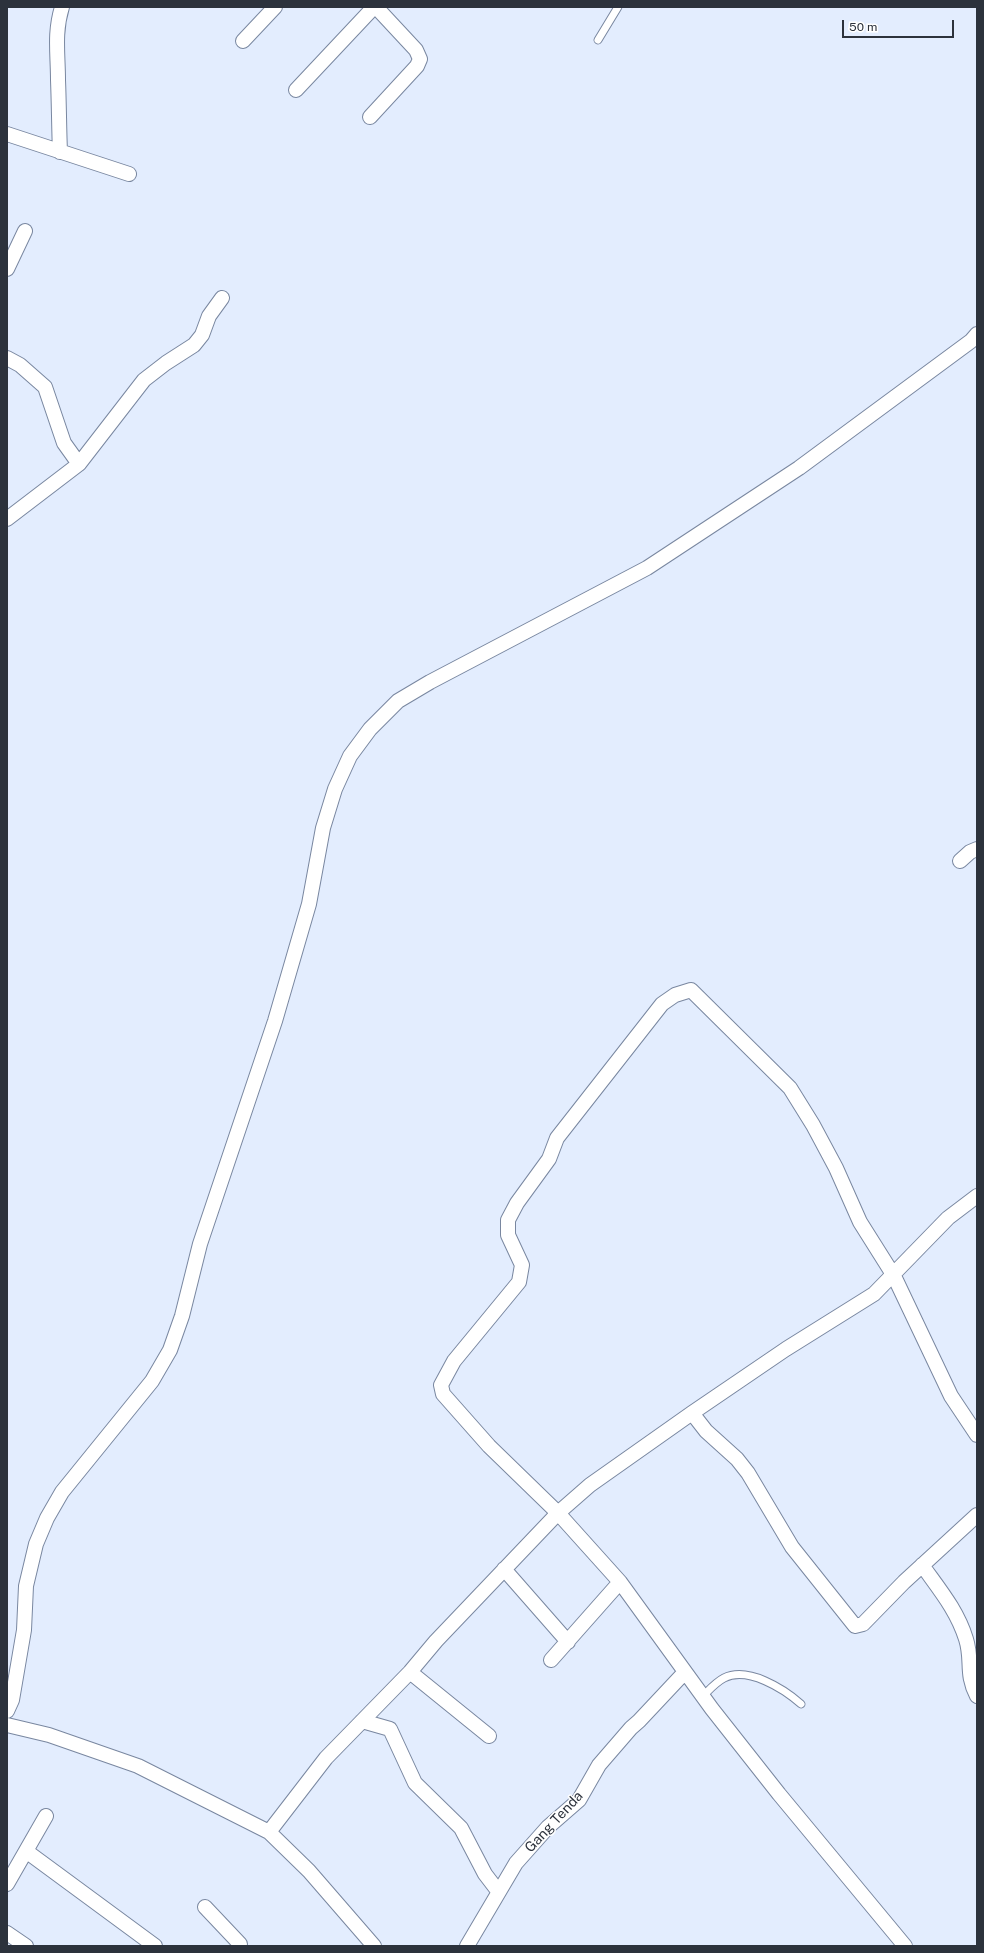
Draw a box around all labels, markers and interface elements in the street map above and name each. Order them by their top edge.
scale bar [844,12,956,38]
text: 50 m [849,20,877,34]
street label: Gang Tenda [521,1788,587,1856]

